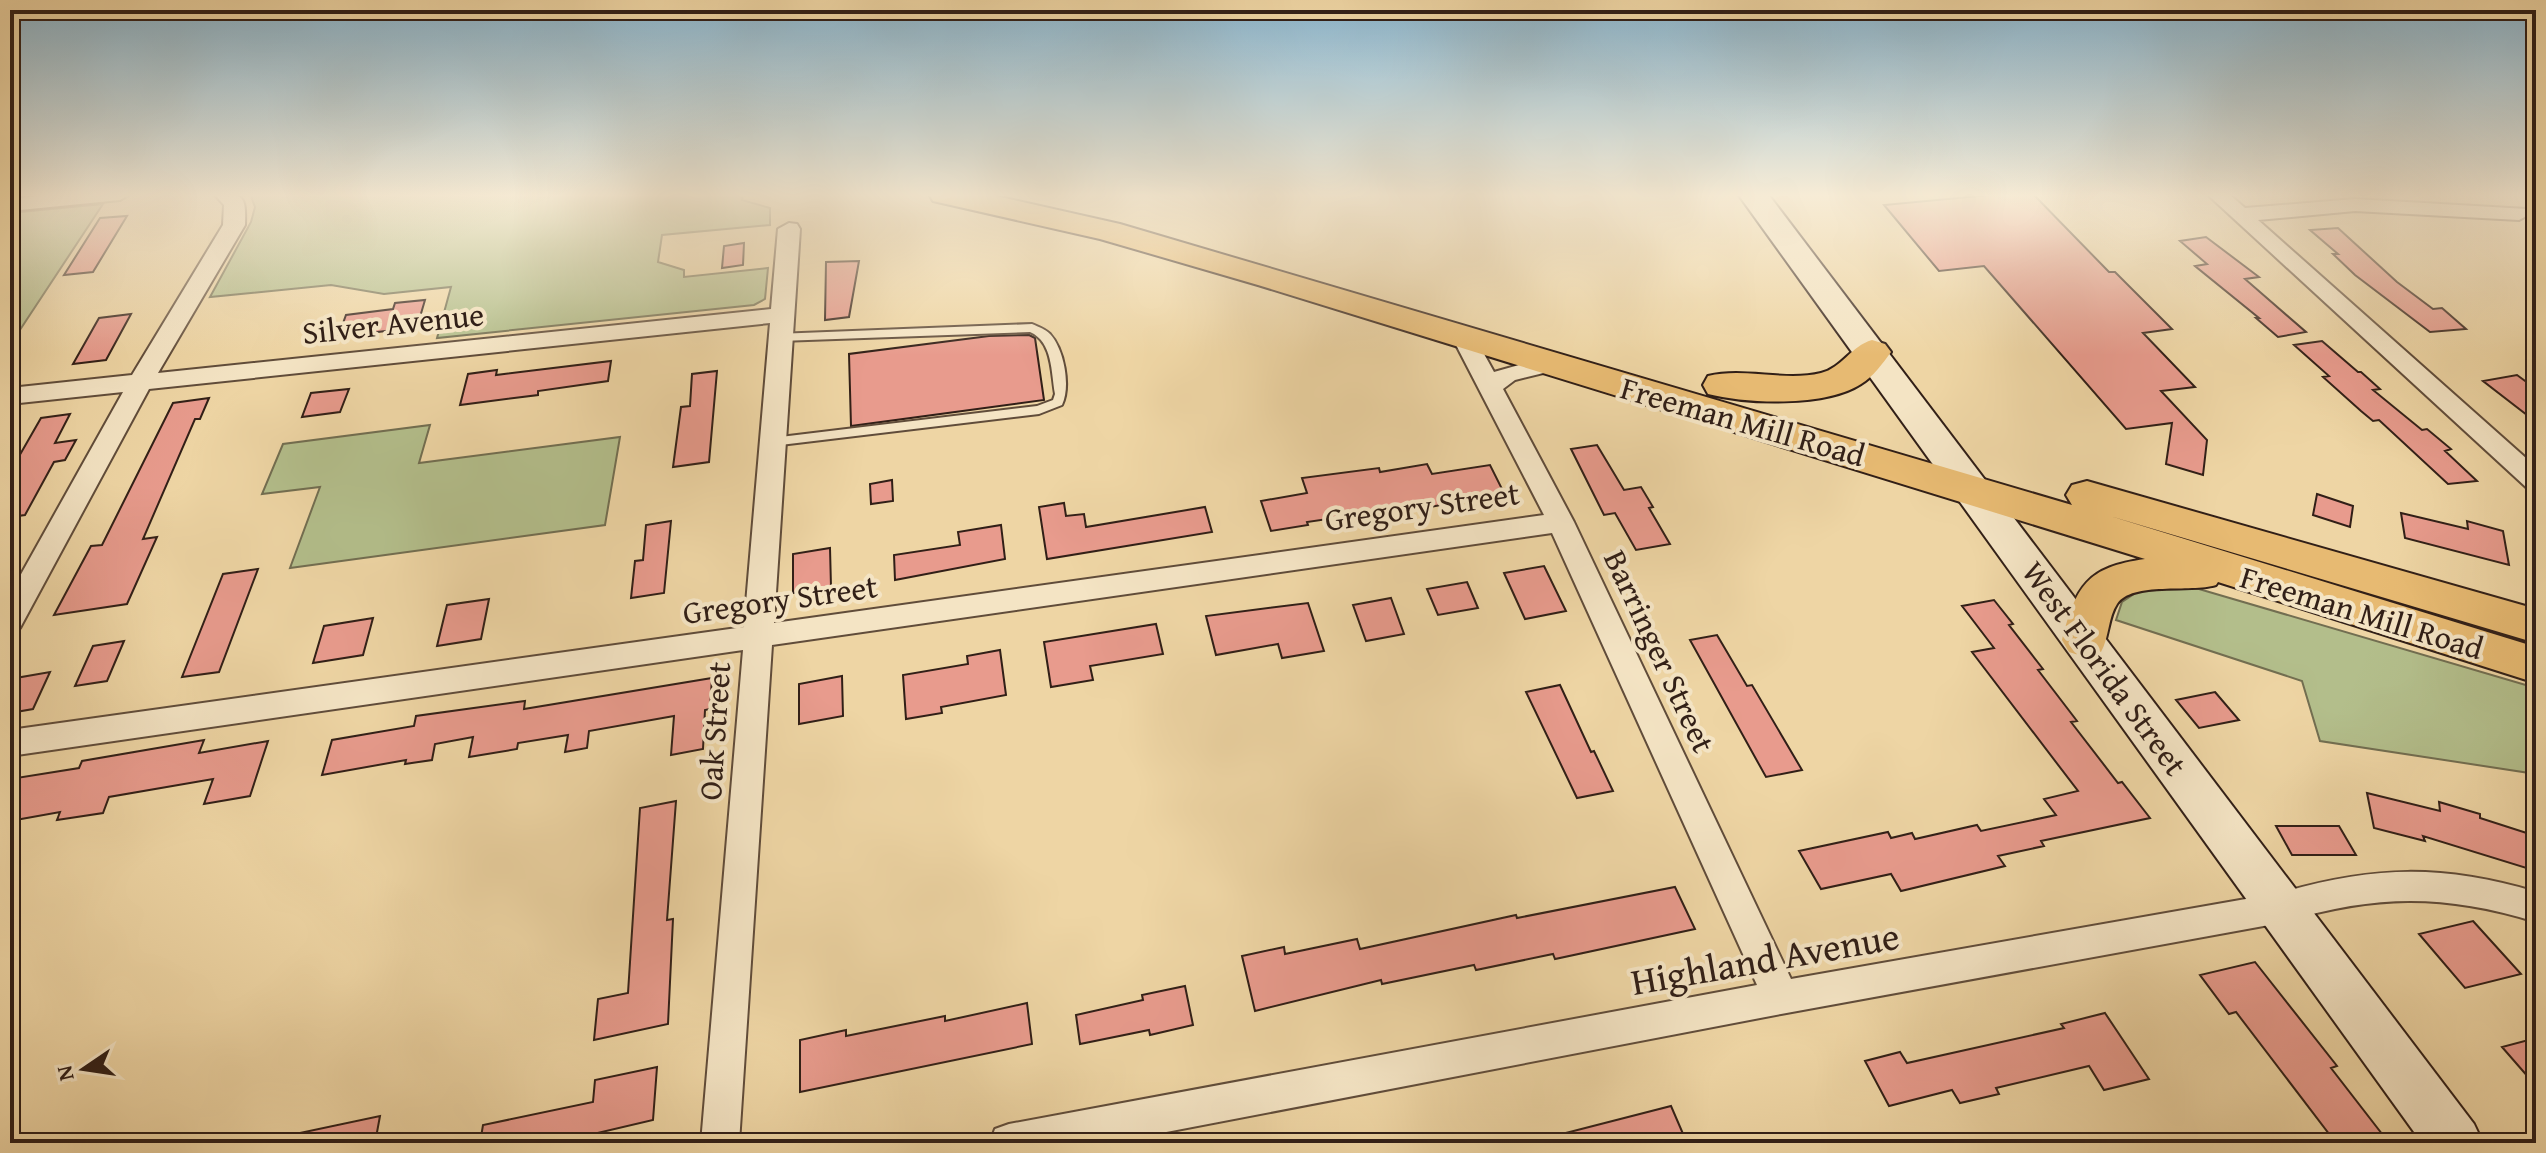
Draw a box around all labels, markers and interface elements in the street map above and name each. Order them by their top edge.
street label: Silver Avenue [300,290,486,356]
street label: Freeman Mill Road [1615,364,1871,478]
street label: Gregory Street [1322,469,1522,543]
street label: Barringer Street [1592,542,1728,760]
street label: West Florida Street [2011,551,2199,785]
street label: Freeman Mill Road [2235,553,2489,671]
street label: Gregory Street [680,562,880,636]
street label: Oak Street [686,660,742,802]
street label: Highland Avenue [1626,907,1904,1009]
north arrow [44,1029,124,1109]
text: N [47,1062,82,1084]

